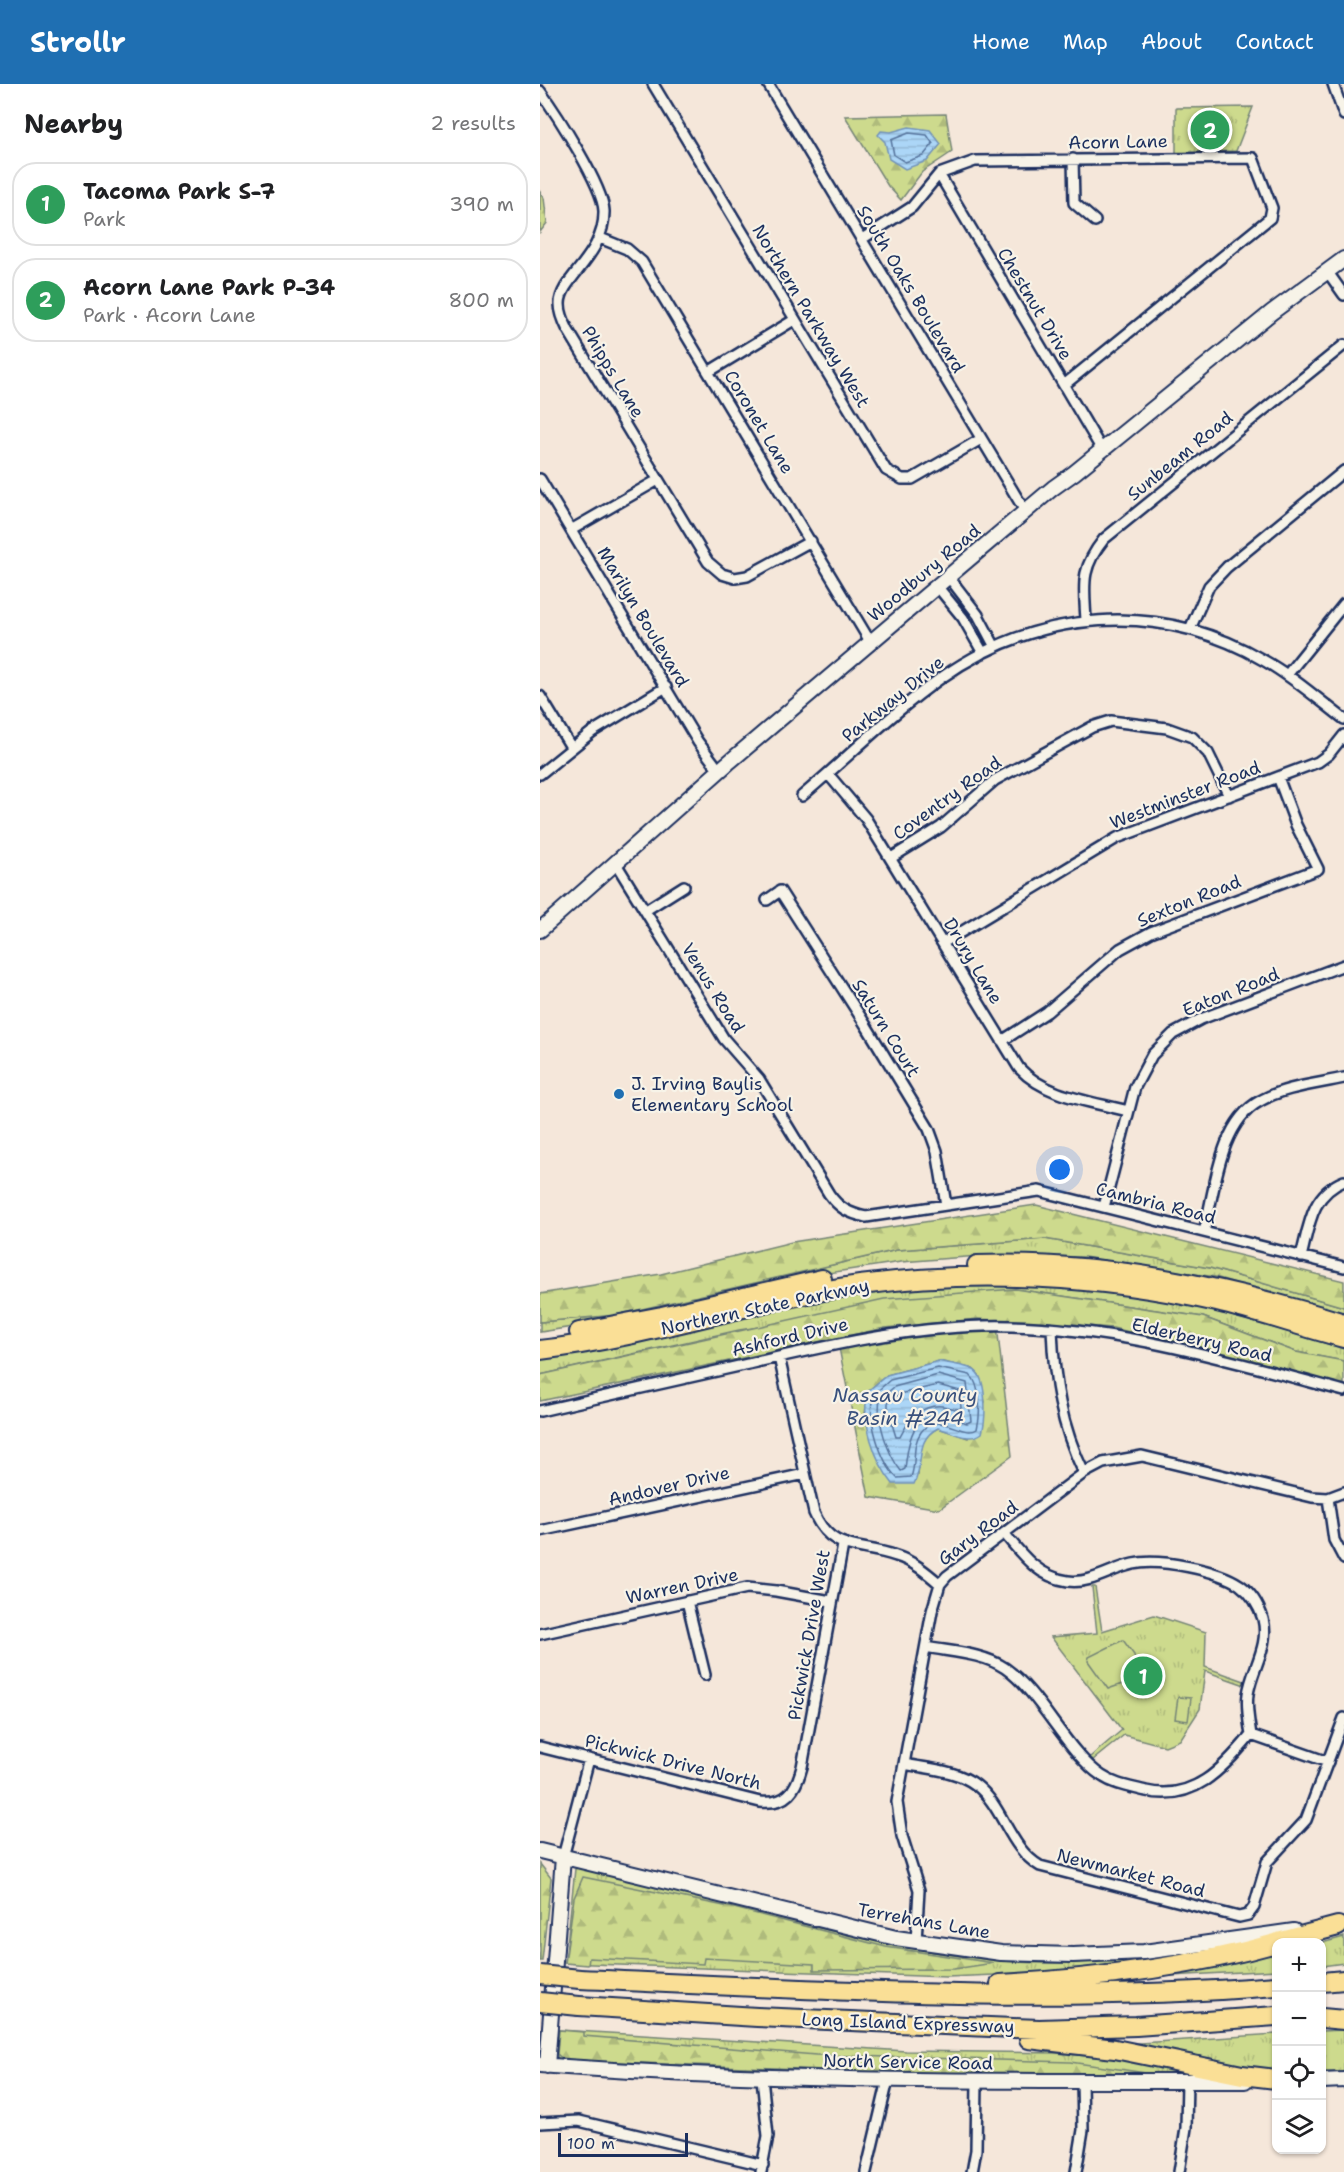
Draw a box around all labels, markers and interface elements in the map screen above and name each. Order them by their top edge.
text: Strollr [30,23,126,61]
text: Home [972,28,1030,56]
text: Map [1063,28,1108,56]
text: About [1141,28,1202,56]
text: Contact [1235,28,1314,56]
text: Nearby [24,106,123,141]
pin: 2 [1190,108,1230,152]
text: 2 results [430,110,516,136]
street label: Acorn Lane [1068,129,1168,155]
text: Tacoma Park S-7 [83,177,275,206]
text: 1 [41,191,50,217]
text: 390 m [449,191,514,217]
street label: South Oaks Boulevard [851,201,971,377]
text: Park [83,206,126,232]
street label: Northern Parkway West [747,220,875,412]
street label: Chestnut Drive [992,243,1078,365]
text: Acorn Lane Park P-34 [83,273,335,302]
text: 2 [39,287,53,313]
text: 800 m [449,287,514,313]
text: Park · Acorn Lane [83,302,256,328]
street label: Phipps Lane [576,322,650,422]
street label: Coronet Lane [719,366,799,478]
street label: Sunbeam Road [1122,406,1238,506]
street label: Woodbury Road [863,519,985,627]
street label: Marilyn Boulevard [592,542,694,692]
street label: Parkway Drive [837,650,949,748]
street label: Coventry Road [888,750,1006,846]
street label: Westminster Road [1106,755,1264,835]
street label: Sexton Road [1134,869,1244,933]
street label: Drury Lane [938,913,1008,1009]
street label: Venus Road [676,938,750,1038]
street label: Eaton Road [1179,962,1283,1022]
street label: Saturn Court [846,975,926,1082]
place label: J. Irving Baylis Elementary School [631,1072,794,1117]
marker: J. Irving Baylis Elementary School [612,1087,626,1101]
your location [1045,1155,1074,1184]
street label: Cambria Road [1093,1176,1219,1230]
street label: Northern State Parkway [659,1273,871,1341]
street label: Ashford Drive [729,1312,851,1362]
street label: Elderberry Road [1130,1312,1274,1368]
water label: Nassau County Basin #244 [833,1382,977,1431]
street label: Andover Drive [606,1460,732,1512]
street label: Gary Road [933,1495,1023,1571]
street label: Pickwick Drive West [782,1548,836,1722]
street label: Warren Drive [624,1562,740,1610]
pin: 1 [1124,1654,1162,1698]
street label: Pickwick Drive North [582,1728,764,1796]
street label: Newmarket Road [1054,1843,1208,1903]
street label: Terrehans Lane [856,1898,992,1944]
map controls [1272,1938,1326,2154]
button: + [1272,1938,1326,1992]
button: − [1272,1992,1326,2046]
street label: Long Island Expressway [801,2007,1015,2039]
button: locate [1272,2046,1326,2100]
street label: North Service Road [823,2049,993,2075]
button: layers [1272,2100,1326,2154]
scale bar [558,2130,688,2158]
text: 100 m [567,2133,615,2154]

